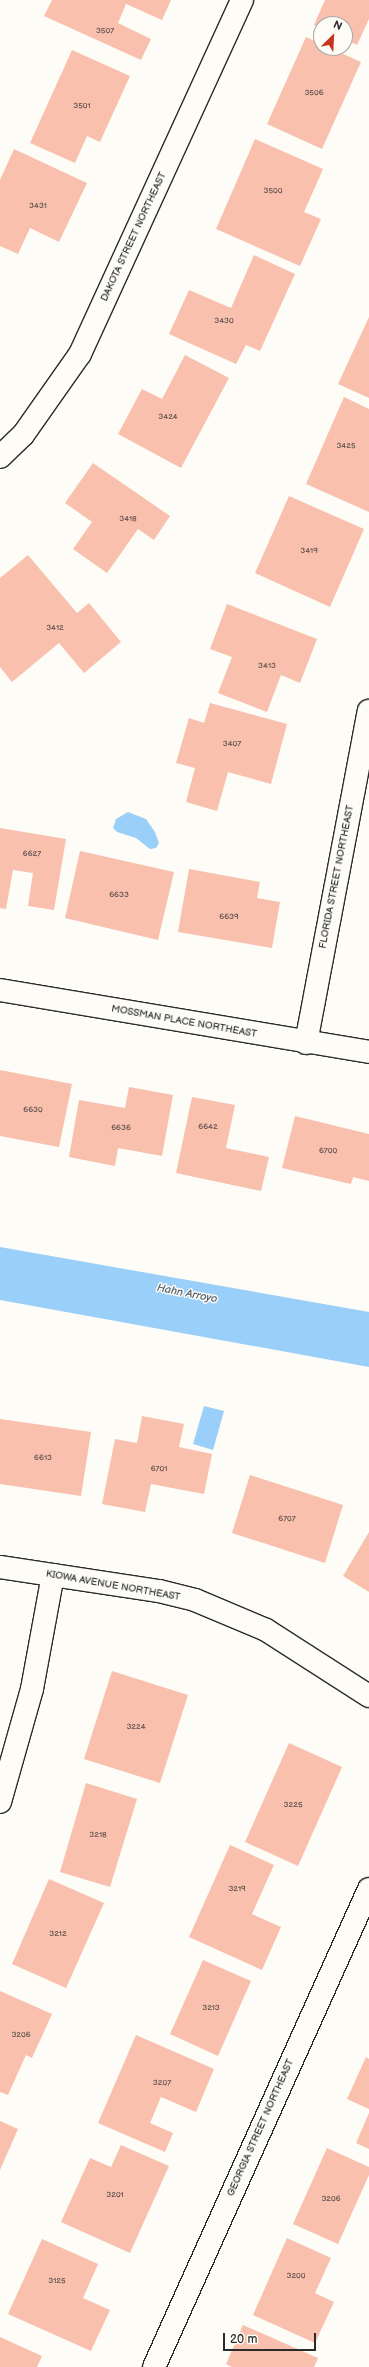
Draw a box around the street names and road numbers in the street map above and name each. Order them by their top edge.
street label: DAKOTA STREET NORTHEAST [99,170,169,304]
street label: FLORIDA STREET NORTHEAST [317,804,357,950]
street label: MOSSMAN PLACE NORTHEAST [110,1003,258,1041]
street label: KIOWA AVENUE NORTHEAST [45,1568,181,1604]
street label: GEORGIA STREET NORTHEAST [225,2057,297,2199]

